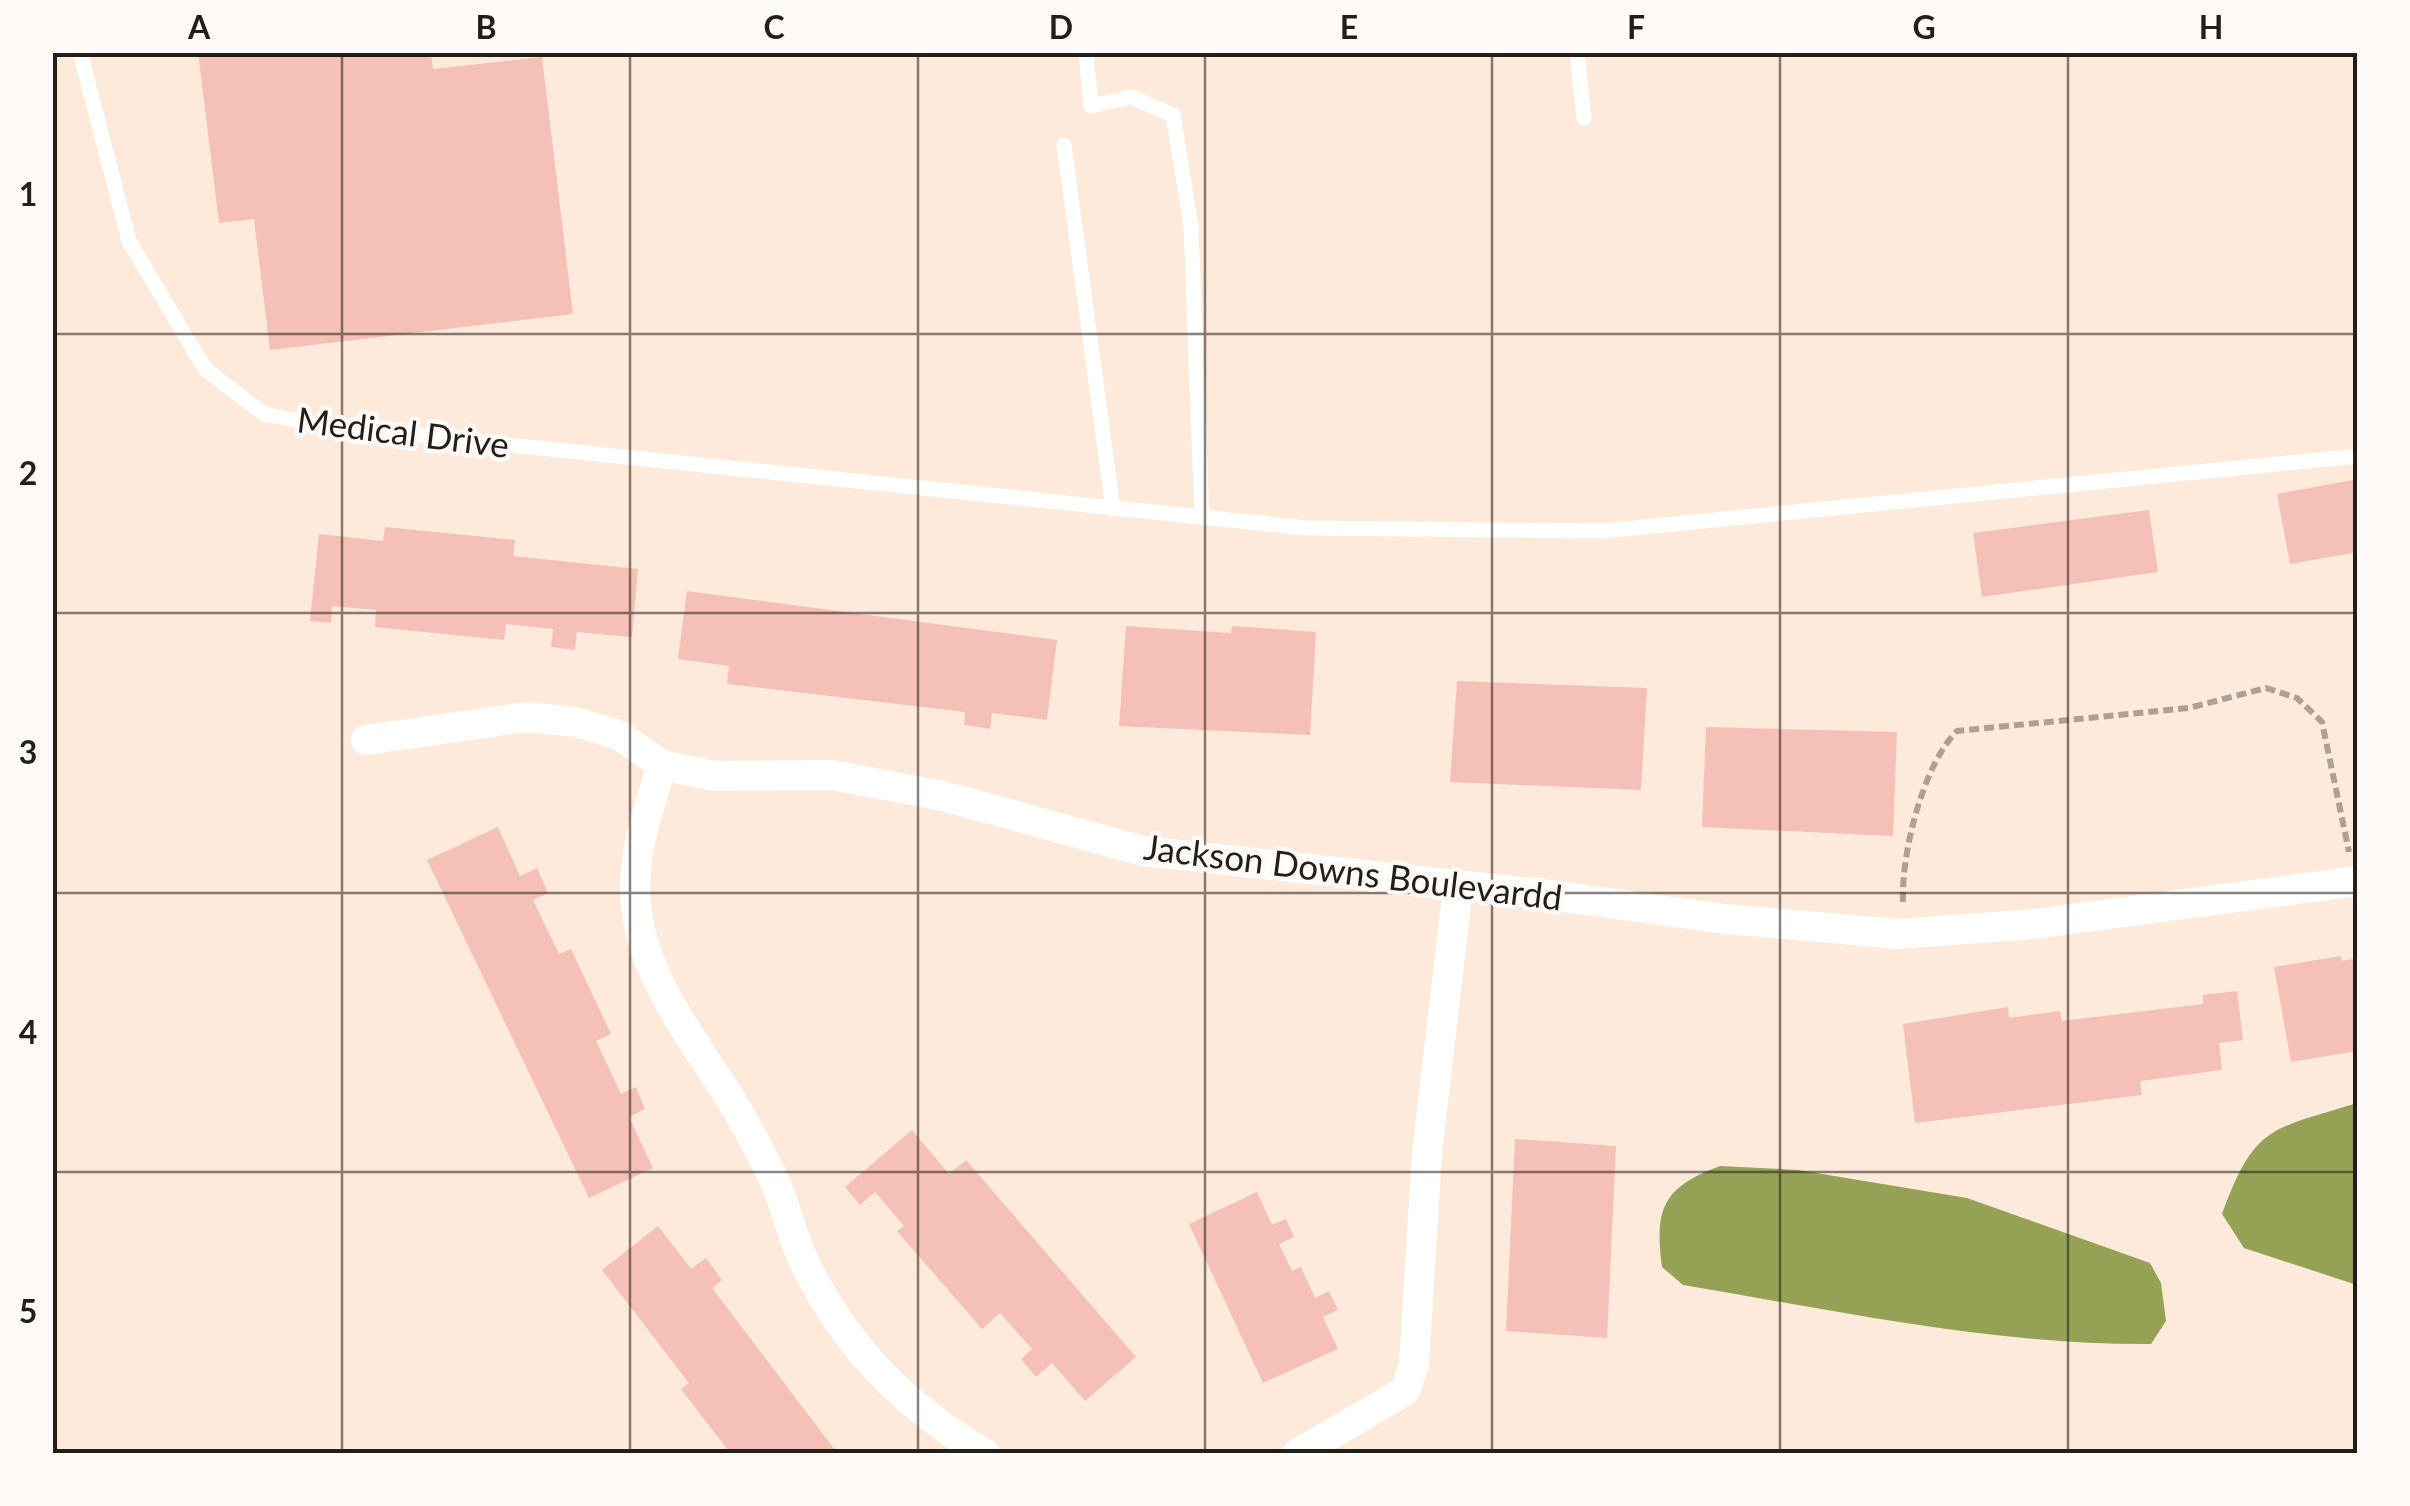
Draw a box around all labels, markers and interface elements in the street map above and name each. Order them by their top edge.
text: A [187,7,211,46]
text: B [475,7,497,46]
text: C [763,7,785,46]
text: D [1049,7,1073,46]
text: E [1340,7,1358,46]
text: F [1627,7,1645,46]
text: G [1912,7,1936,46]
text: H [2199,7,2223,46]
text: 1 [19,174,37,213]
street label: Medical Drive [295,397,512,465]
text: 2 [19,453,37,492]
text: 3 [19,732,37,771]
street label: Jackson Downs Boulevardd [1142,825,1565,918]
text: 4 [19,1012,37,1051]
text: 5 [19,1291,37,1330]

